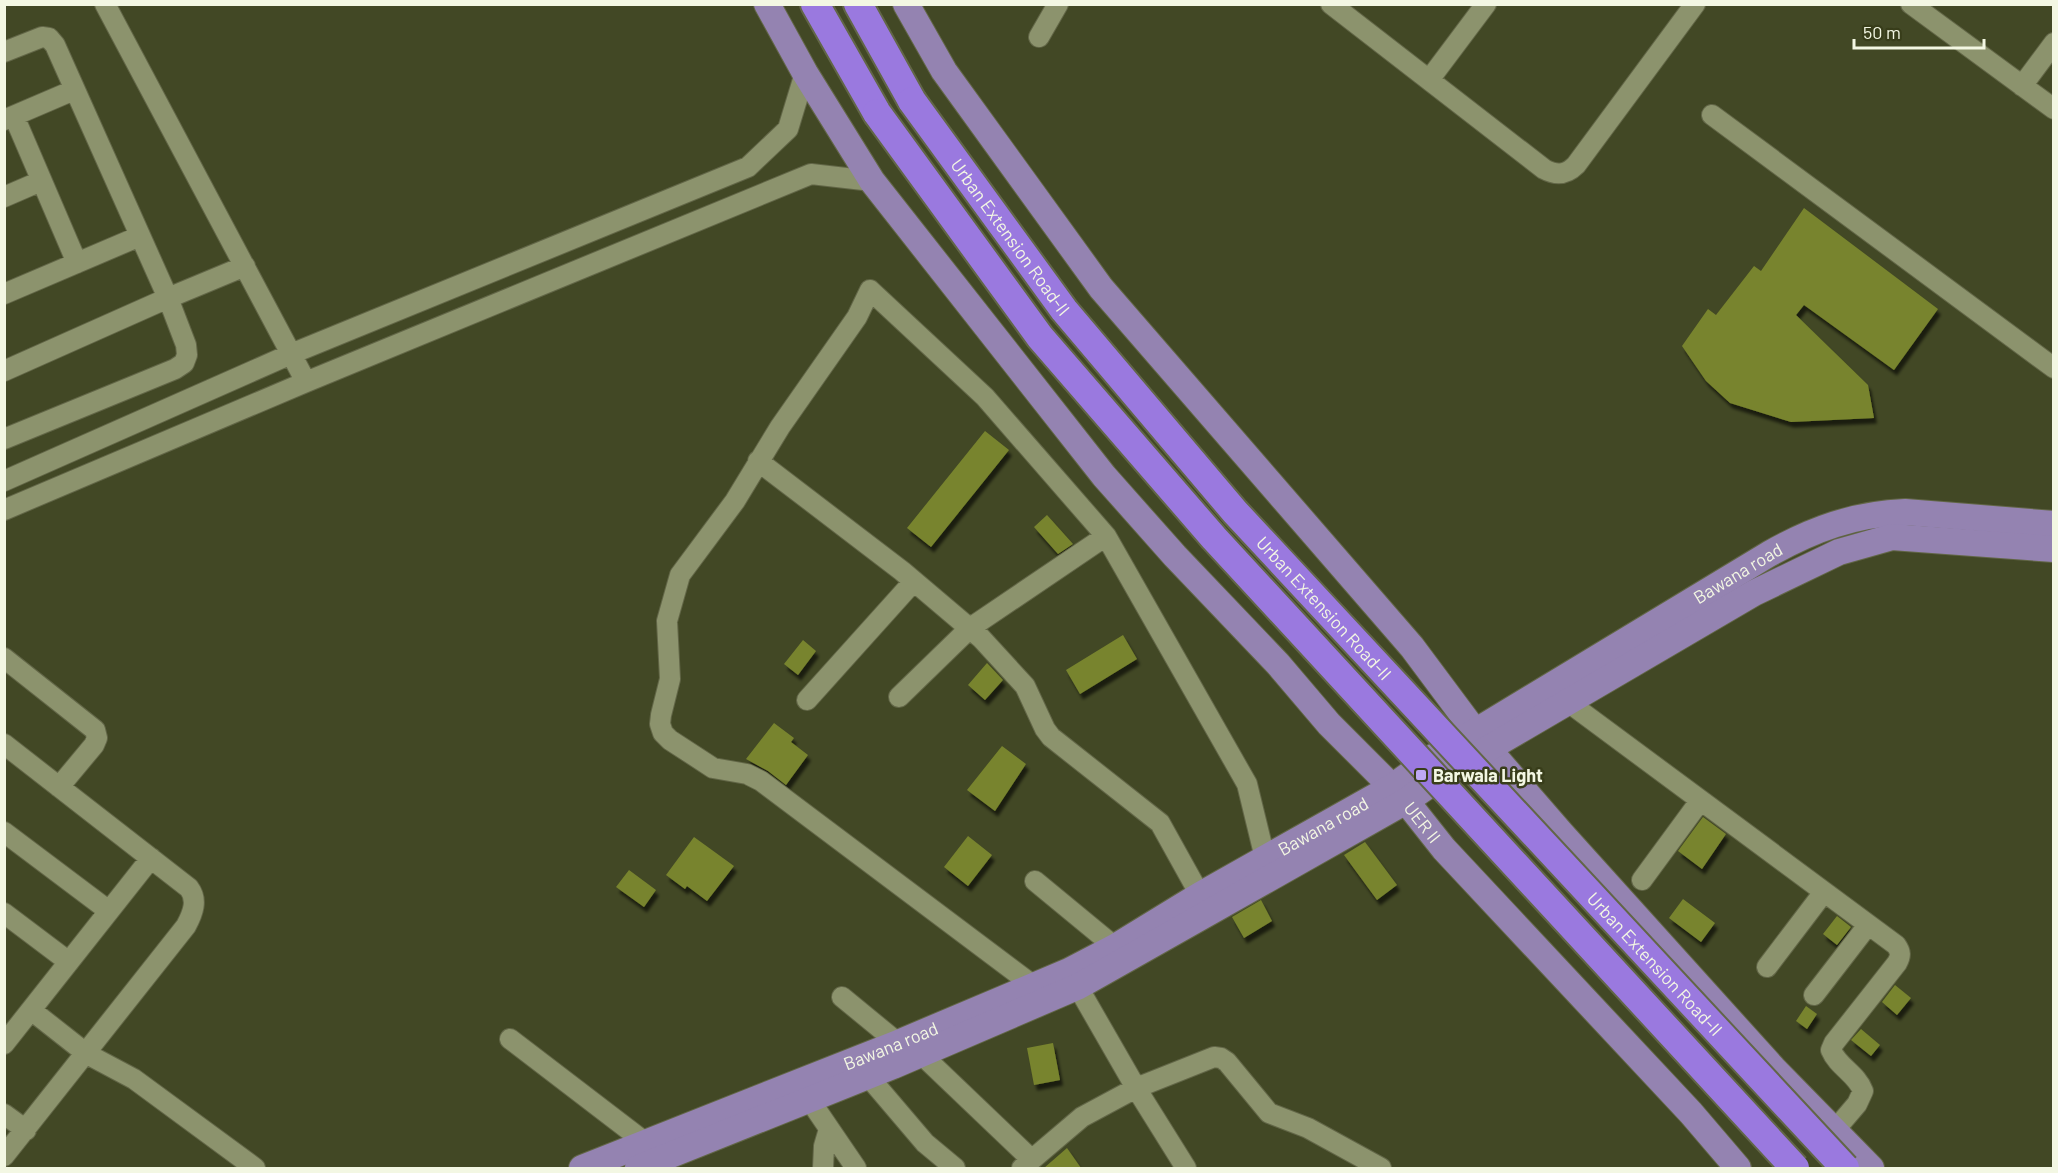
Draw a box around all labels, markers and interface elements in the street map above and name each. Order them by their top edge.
scale bar [1854,12,1984,50]
text: 50 m [1863,21,1901,43]
street label: Urban Extension Road-II [947,154,1075,320]
street label: Urban Extension Road-II [1252,531,1396,684]
street label: Bawana road [1689,538,1786,608]
place label: Barwala Light [1433,764,1543,786]
marker: Barwala Light [1414,768,1428,782]
street label: Bawana road [1274,792,1372,860]
street label: UER II [1400,797,1446,847]
street label: Urban Extension Road-II [1583,887,1727,1040]
street label: Bawana road [840,1016,941,1075]

